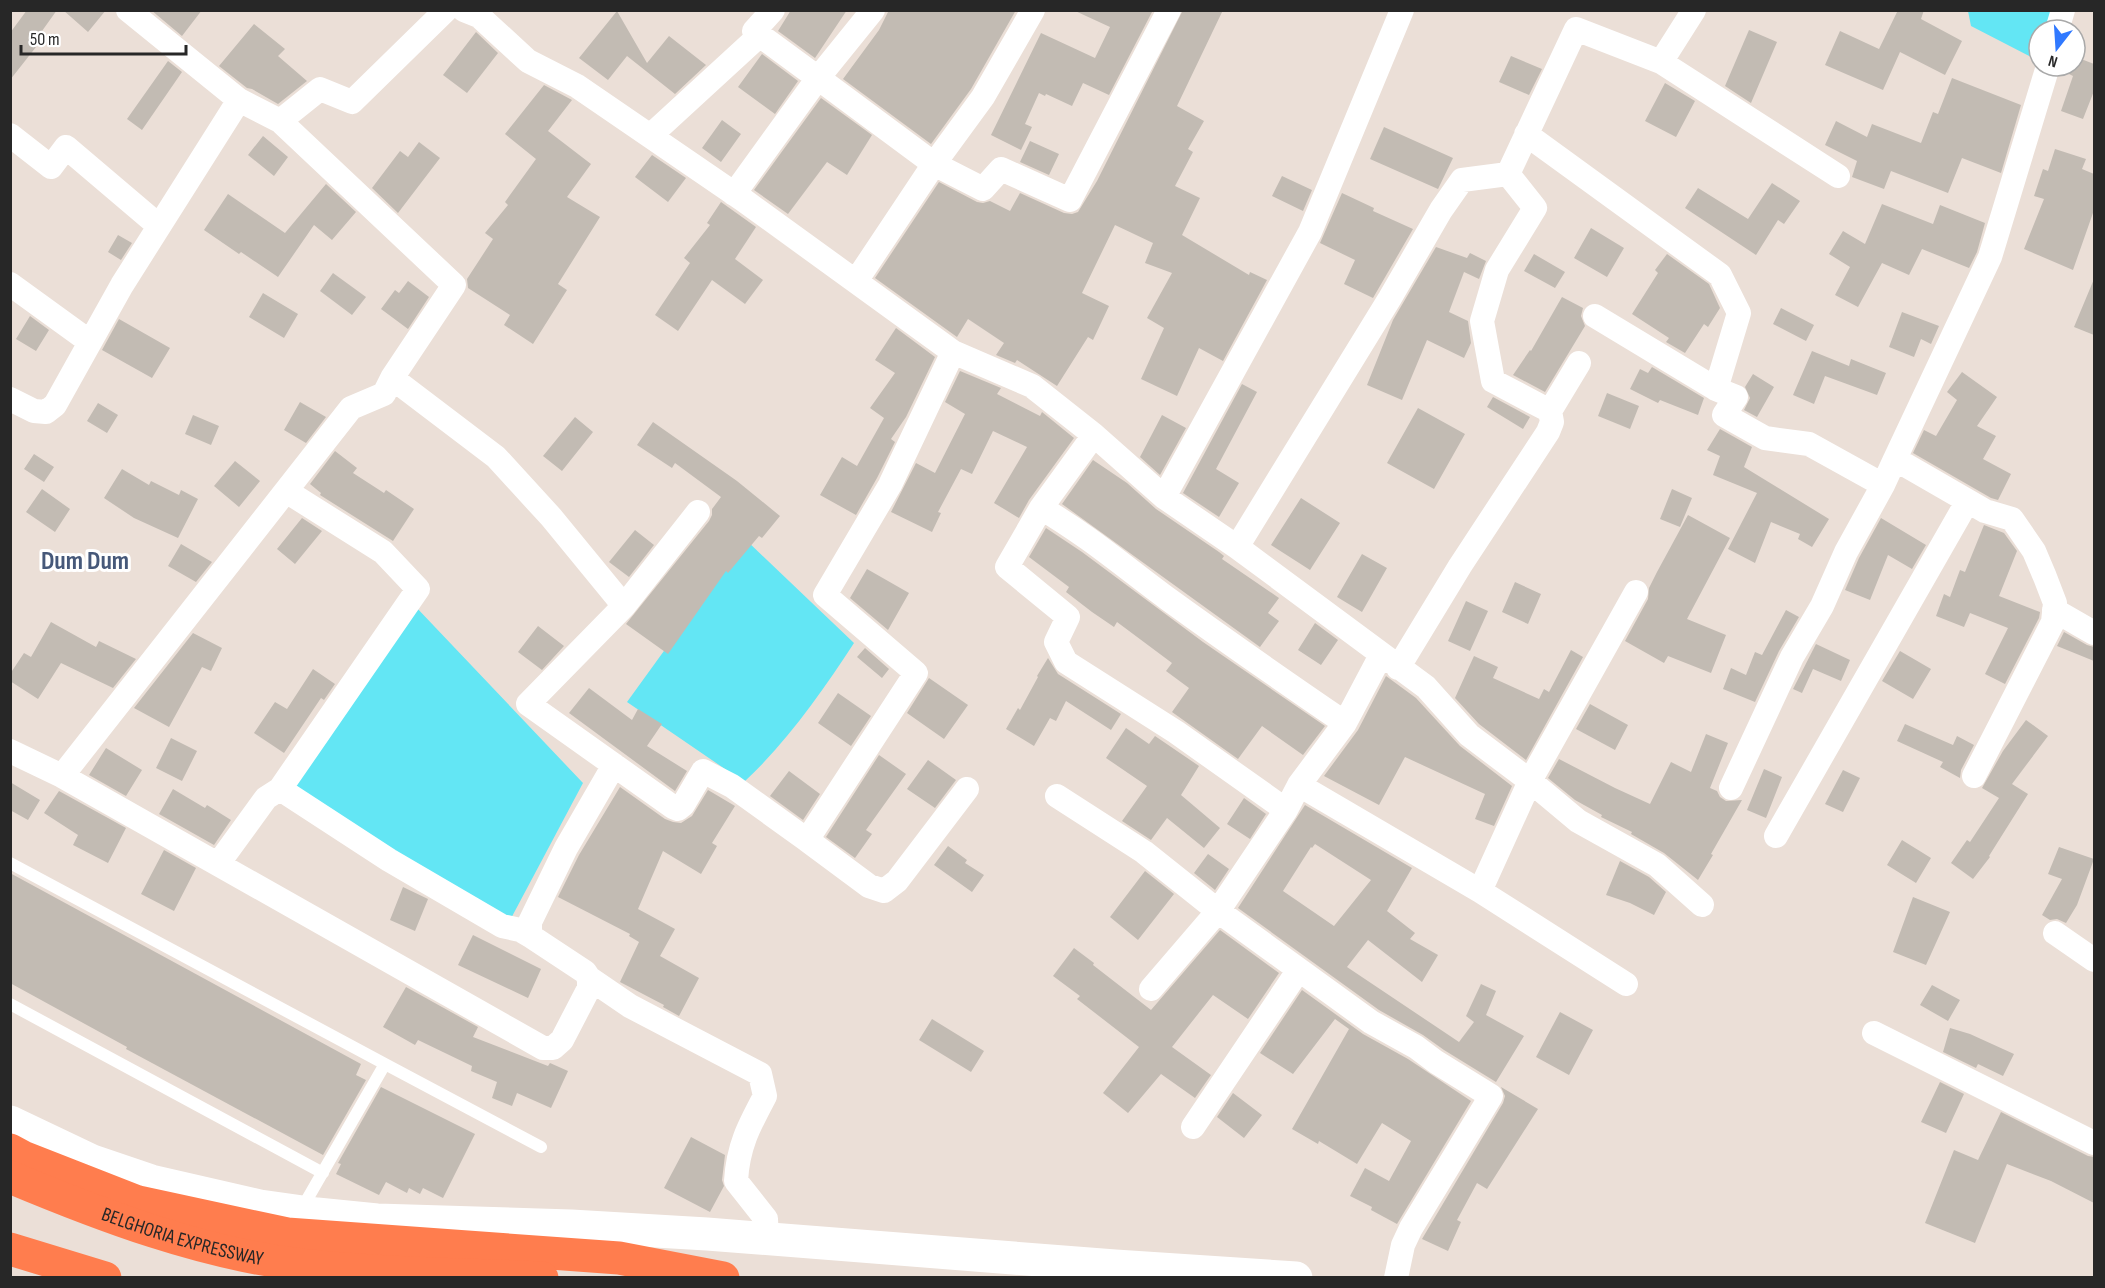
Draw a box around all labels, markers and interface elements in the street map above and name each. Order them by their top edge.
scale bar [21,18,186,56]
north arrow [2027,18,2087,78]
text: 50 m [30,29,60,50]
text: N [2046,51,2060,71]
district label: Dum Dum [41,546,129,577]
street label: BELGHORIA EXPRESSWAY [98,1202,266,1271]

